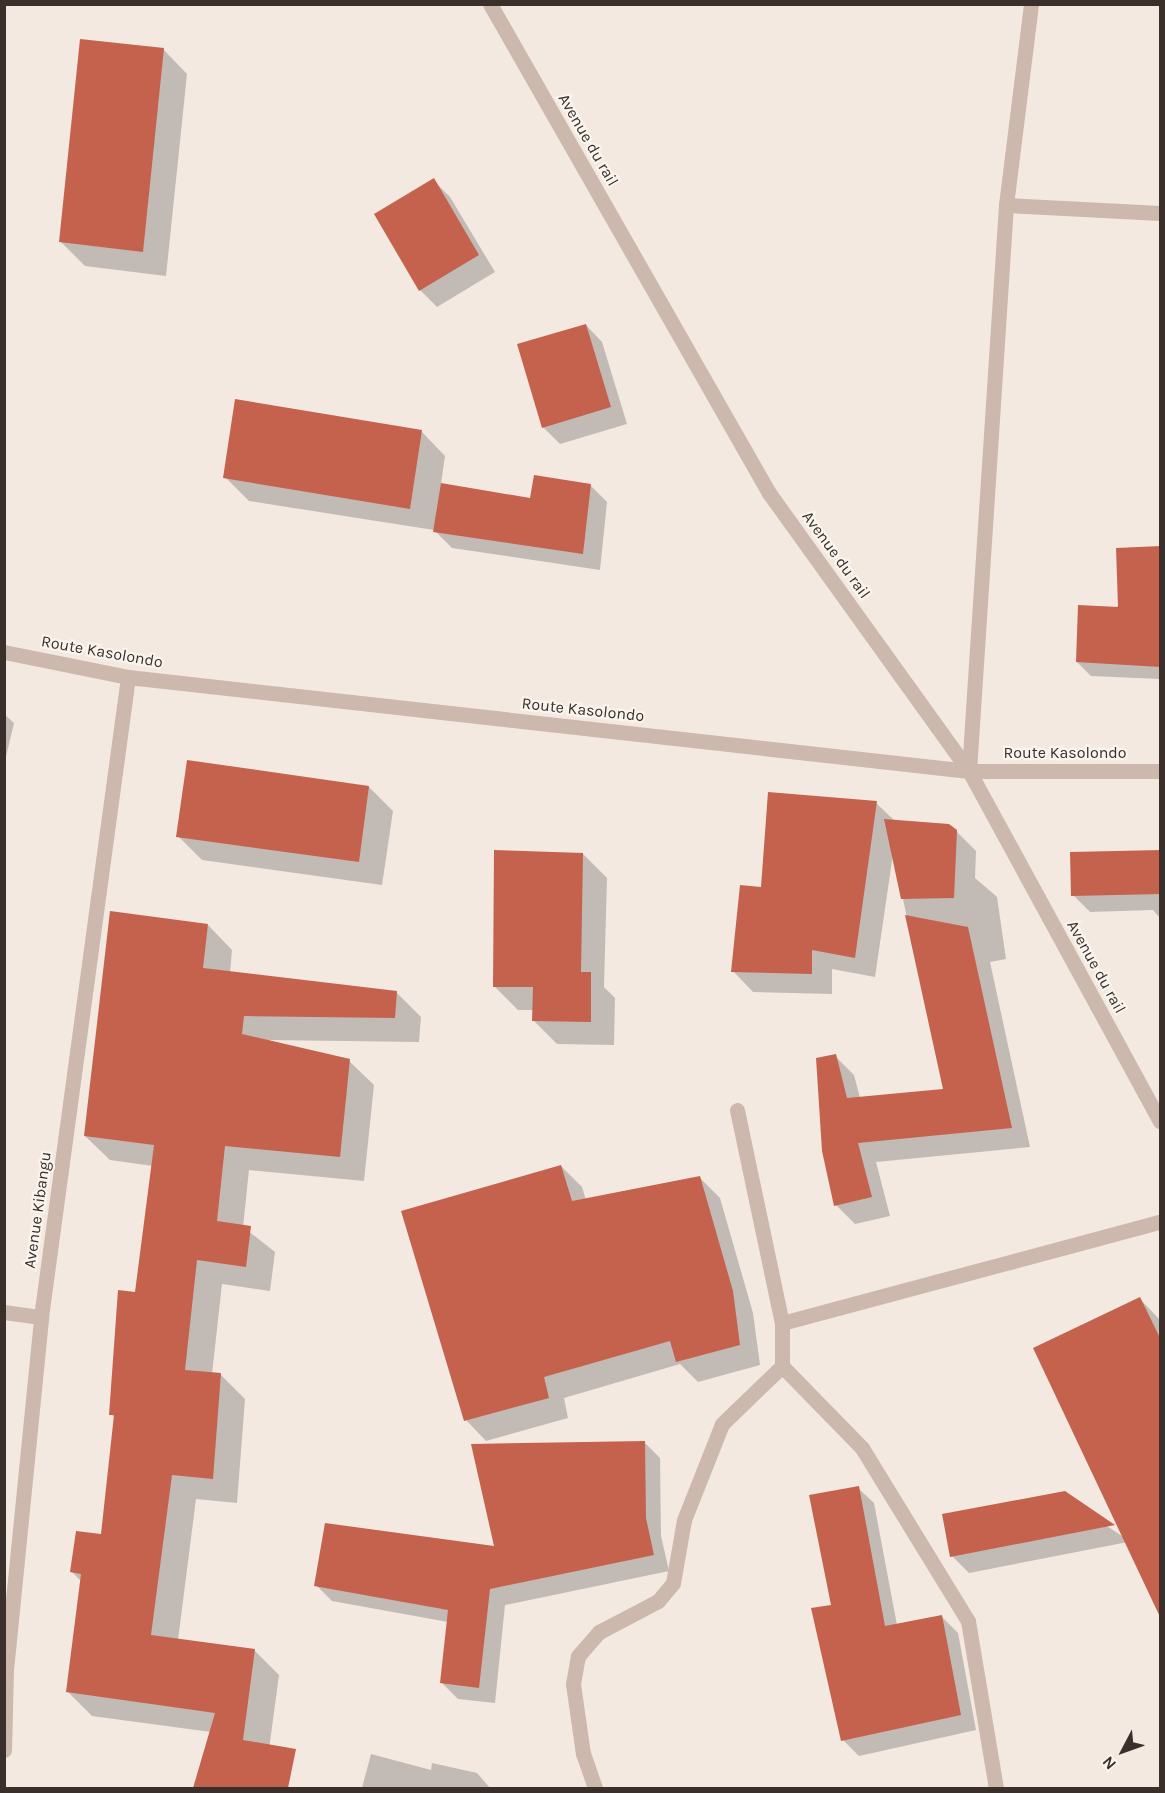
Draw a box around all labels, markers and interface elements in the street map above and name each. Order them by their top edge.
street label: Avenue du rail [554,90,622,190]
street label: Avenue du rail [798,508,874,602]
street label: Route Kasolondo [40,632,164,672]
street label: Route Kasolondo [521,694,645,726]
street label: Route Kasolondo [1003,743,1127,763]
street label: Avenue du rail [1063,917,1129,1017]
street label: Avenue Kibangu [20,1150,56,1270]
north arrow [1093,1721,1153,1781]
text: N [1098,1753,1120,1774]

